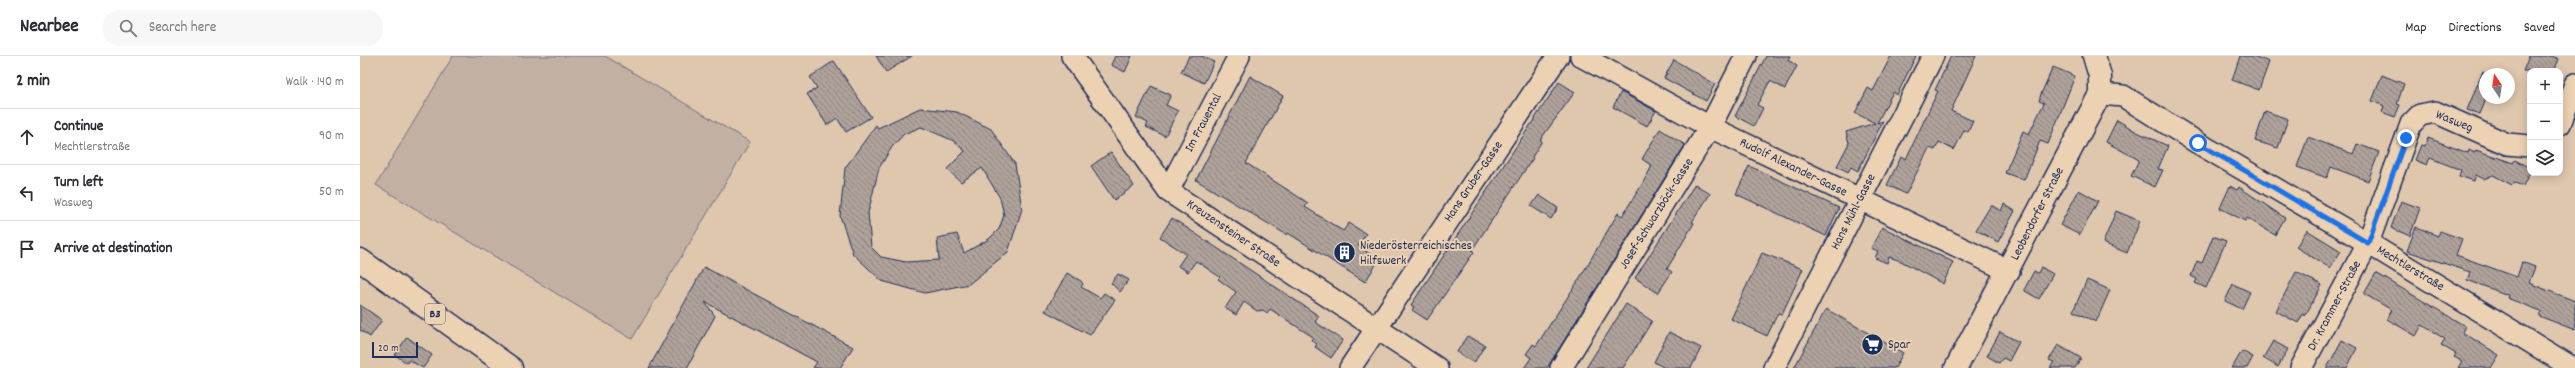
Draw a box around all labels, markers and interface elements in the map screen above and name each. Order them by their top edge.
search box [103,10,383,46]
text: Nearbee [20,14,79,41]
icon: search [117,17,139,39]
text: Search here [149,17,216,39]
text: Map [2405,18,2427,38]
text: Directions [2449,18,2502,38]
text: Saved [2524,18,2555,38]
north arrow [2479,68,2515,104]
map controls [2527,68,2563,176]
button: + [2527,68,2563,104]
text: 2 min [16,70,50,94]
text: Walk · 140 m [286,73,344,92]
street label: Im Frauental [1181,90,1227,156]
button: − [2527,104,2563,140]
street label: Wasweg [2432,106,2476,138]
text: Continue [54,116,103,138]
icon: ahead [16,126,38,148]
text: 90 m [319,127,344,146]
route end [2397,129,2415,147]
street label: Rudolf Alexander-Gasse [1736,134,1850,202]
route start [2189,134,2207,152]
street label: Hans Gruber-Gasse [1440,137,1508,226]
text: Mechtlerstraße [54,138,130,157]
button: layers [2527,140,2563,176]
street label: Josef-Schwarzböck-Gasse [1615,155,1699,273]
street label: Leobendorfer Straße [2006,164,2070,264]
street label: Hans Mühl-Gasse [1827,170,1881,253]
text: Turn left [54,172,103,194]
icon: left [16,182,38,204]
text: 50 m [319,183,344,202]
text: Wasweg [54,194,93,213]
street label: Kreuzensteiner Straße [1182,195,1284,273]
place label: Niederösterreichisches Hilfswerk [1360,237,1472,271]
icon: arrive [16,238,38,260]
text: Arrive at destination [54,238,172,260]
building icon: Niederösterreichisches Hilfswerk [1331,240,1357,266]
street label: Mechtlerstraße [2373,241,2448,297]
street label: Dr. Krammer-Straße [2303,257,2367,355]
road number: B3 [425,304,445,324]
supermarket icon: Spar [1860,332,1886,358]
place label: Spar [1888,336,1911,355]
scale bar [372,340,418,359]
text: 20 m [378,341,399,357]

